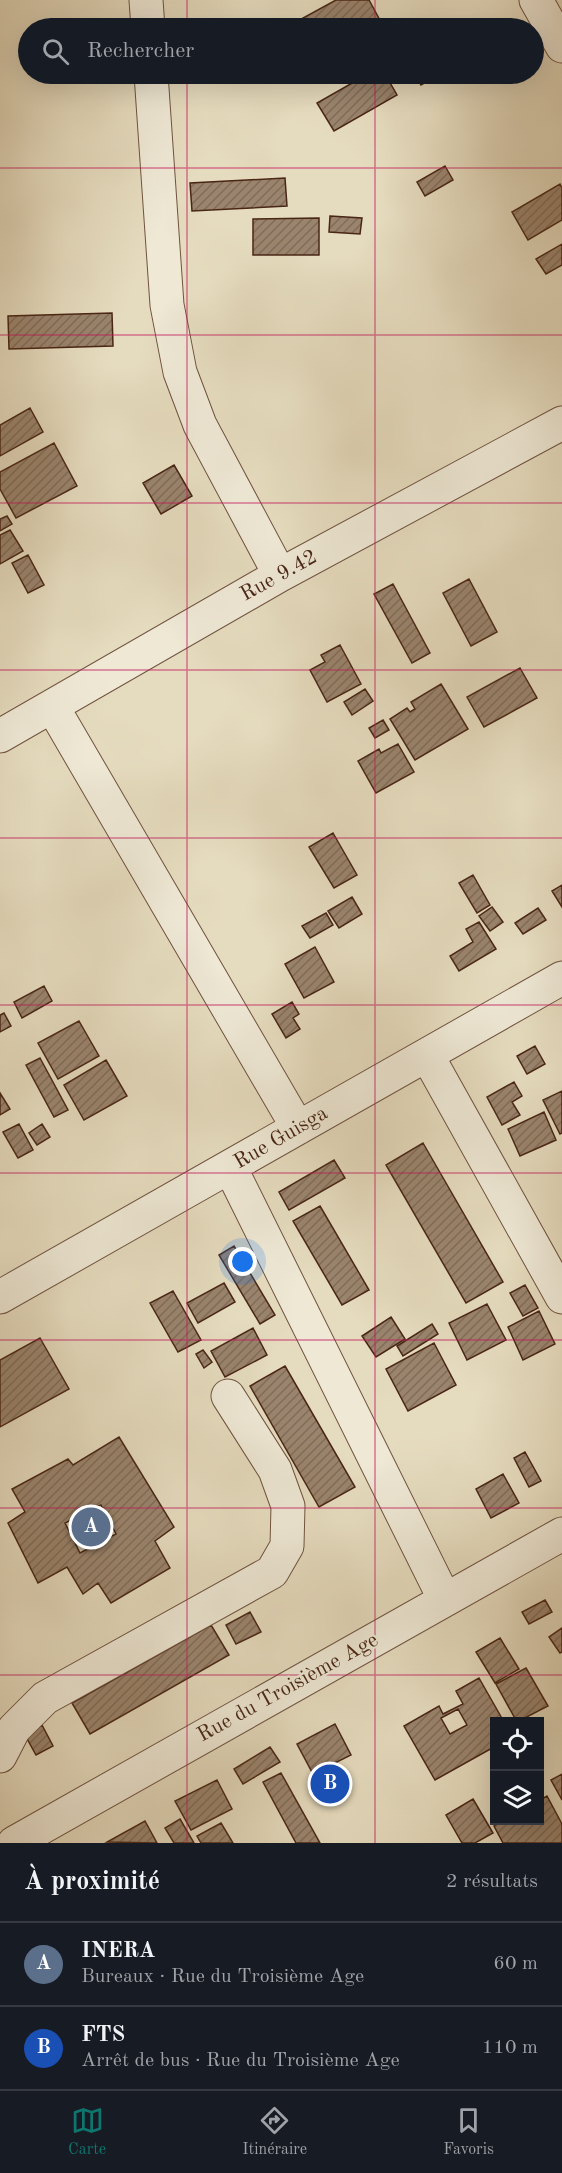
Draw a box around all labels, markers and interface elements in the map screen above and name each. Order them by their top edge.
search box [18,18,544,84]
icon: search [39,35,72,68]
text: Rechercher [87,40,194,62]
street label: Rue 9.42 [237,546,321,606]
street label: Rue Guisga [230,1103,332,1173]
your location [228,1247,257,1276]
pin: A [72,1504,110,1550]
street label: Rue du Troisième Age [194,1630,382,1746]
map controls [490,1717,544,1825]
button: locate [490,1717,544,1771]
pin: B [310,1762,350,1806]
button: layers [490,1771,544,1825]
text: À proximité [24,1869,160,1895]
text: 2 résultats [446,1872,538,1892]
text: INERA [81,1940,155,1962]
text: A [36,1954,51,1974]
text: 60 m [493,1954,538,1974]
text: Bureaux · Rue du Troisième Age [81,1967,364,1987]
text: FTS [81,2024,125,2046]
text: B [36,2038,51,2058]
text: 110 m [482,2038,538,2058]
text: Arrêt de bus · Rue du Troisième Age [81,2051,400,2071]
tab: Carte [68,2104,106,2160]
tab: Itinéraire [242,2104,307,2160]
tab: Favoris [443,2104,494,2160]

